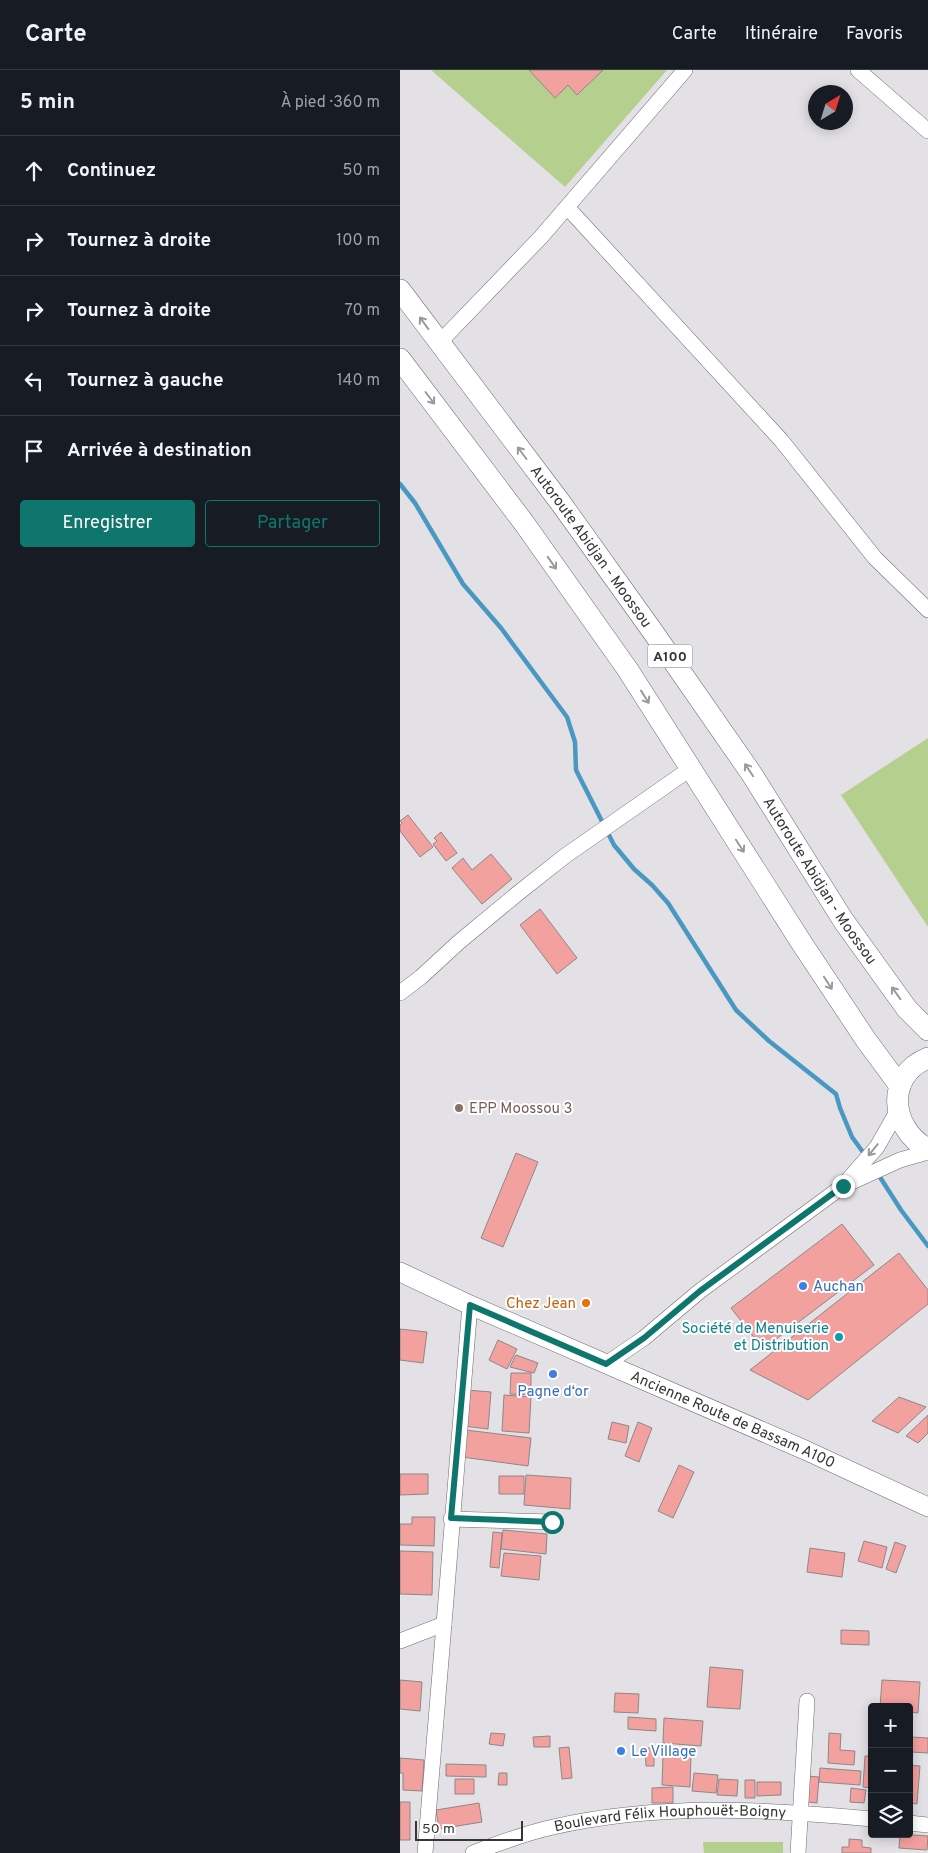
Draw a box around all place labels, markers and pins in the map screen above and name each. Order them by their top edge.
place label: EPP Moossou 3 [469,1100,573,1119]
marker: EPP Moossou 3 [453,1102,465,1114]
place label: Auchan [813,1278,864,1297]
marker: Auchan [797,1280,809,1292]
place label: Chez Jean [506,1295,576,1314]
marker: Chez Jean [580,1297,592,1309]
place label: Société de Menuiserie et Distribution [681,1320,829,1356]
marker: Société de Menuiserie et Distribution [833,1331,845,1343]
marker: Pagne d‘or [547,1368,559,1380]
place label: Pagne d‘or [517,1383,589,1402]
place label: Le Village [631,1743,696,1762]
marker: Le Village [615,1745,627,1757]

